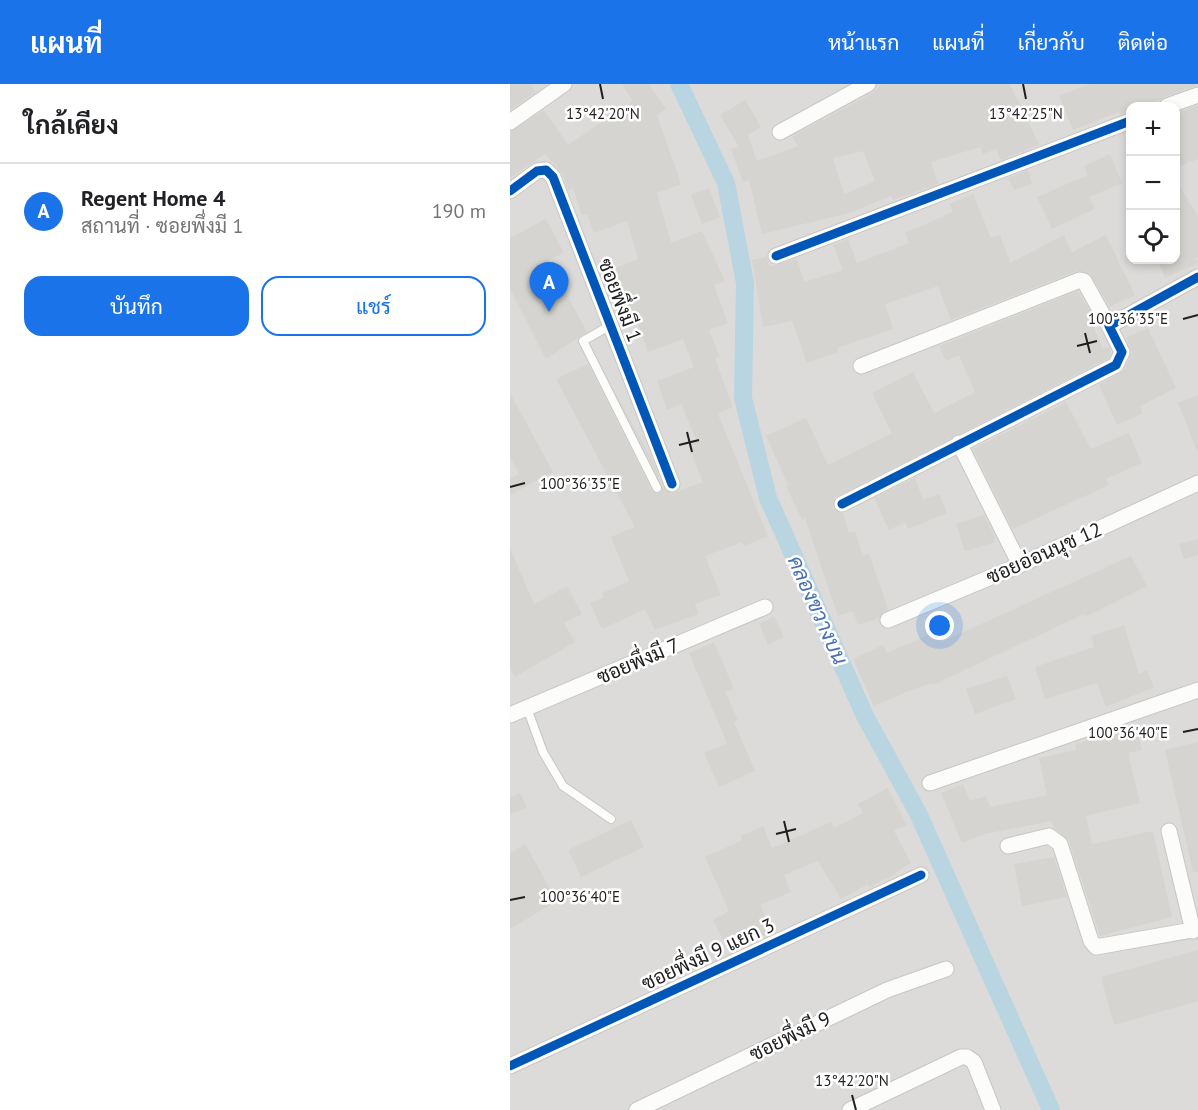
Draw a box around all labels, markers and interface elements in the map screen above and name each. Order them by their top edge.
text: แผนที่ [30,24,103,61]
text: หน้าแรก [828,29,899,56]
text: แผนที่ [932,29,985,56]
text: เกี่ยวกับ [1018,29,1085,56]
text: ติดต่อ [1118,29,1168,56]
map controls [1126,102,1180,264]
button: + [1126,102,1180,156]
text: 13°42'20"N [566,104,640,123]
text: 13°42'25"N [989,104,1063,123]
text: ใกล้เคียง [24,108,119,141]
button: − [1126,156,1180,210]
text: Regent Home 4 [81,184,226,212]
text: A [37,198,50,224]
text: 190 m [432,198,486,224]
button: locate [1126,210,1180,264]
text: สถานที่ · ซอยพึ่งมี 1 [81,213,243,239]
street label: ซอยพึ่งมี 1 [592,253,651,346]
pin: A [530,262,568,312]
button: บันทึก [24,276,249,336]
button: แชร์ [261,276,486,336]
text: 100°36'35"E [1088,309,1168,328]
text: 100°36'35"E [540,474,620,493]
street label: ซอยอ่อนนุช 12 [982,516,1106,591]
water label: คลองขวางบน [782,551,854,669]
your location [925,611,954,640]
street label: ซอยพึ่งมี 7 [591,628,683,690]
text: 100°36'40"E [1088,723,1168,742]
text: 100°36'40"E [540,887,620,906]
street label: ซอยพึ่งมี 9 แยก 3 [636,908,779,996]
street label: ซอยพึ่งมี 9 [743,1002,835,1067]
text: 13°42'20"N [815,1071,889,1090]

